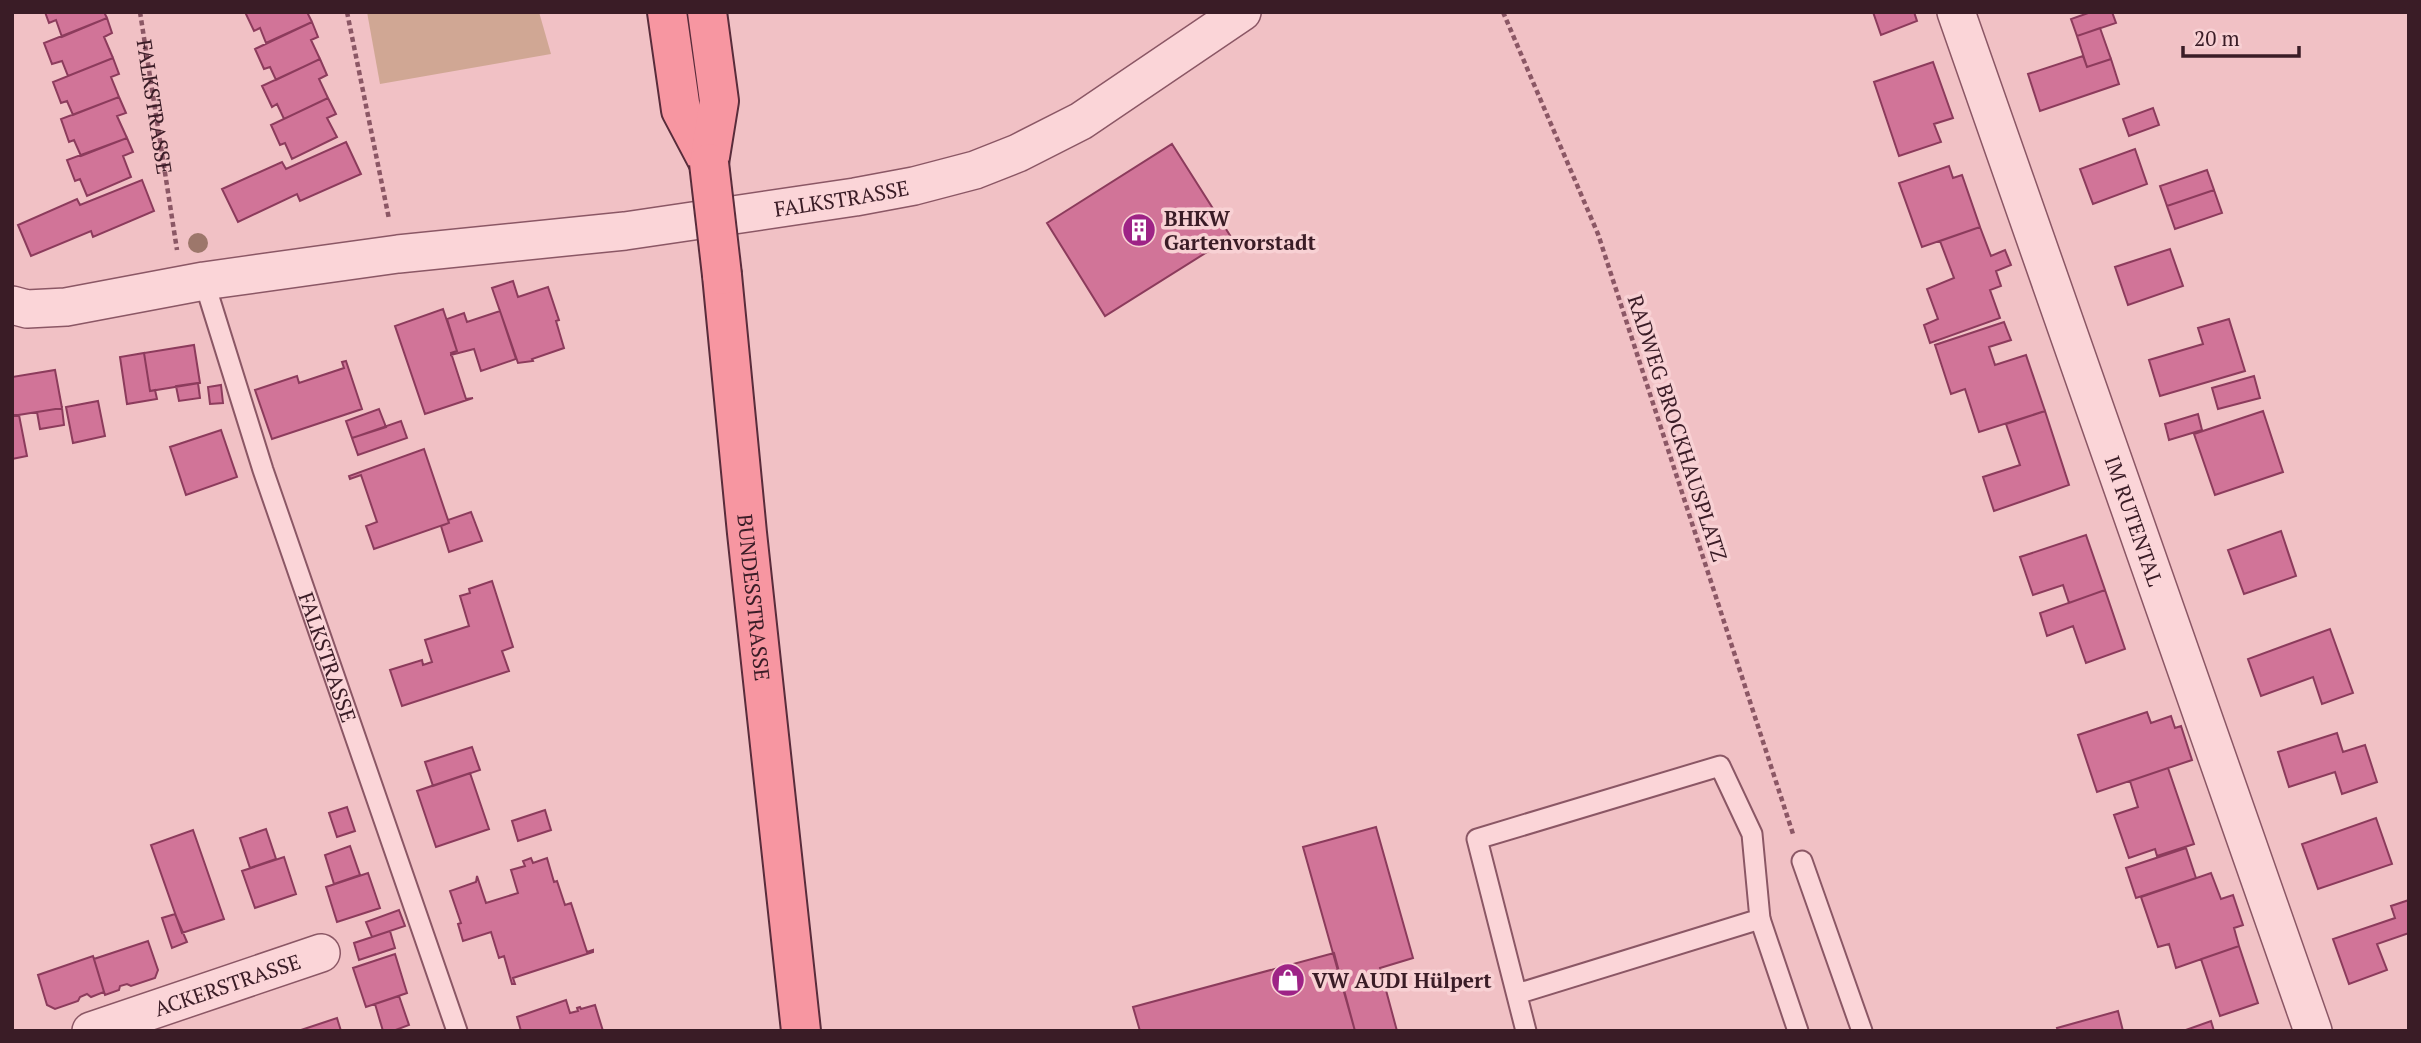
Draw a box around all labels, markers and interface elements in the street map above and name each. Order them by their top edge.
scale bar [2183,14,2298,58]
text: 20 m [2194,24,2240,52]
street label: FALKSTRASSE [130,37,179,176]
street label: FALKSTRASSE [772,173,911,223]
place label: BHKW Gartenvorstadt [1164,204,1316,256]
building icon: BHKW Gartenvorstadt [1120,211,1158,249]
street label: RADWEG BROCKHAUSPLATZ [1622,291,1734,565]
street label: IM RUTENTAL [2099,452,2170,590]
street label: BUNDESSTRASSE [731,513,777,682]
street label: FALKSTRASSE [292,588,363,726]
street label: ACKERSTRASSE [151,947,304,1023]
shop icon: VW AUDI Hülpert [1269,961,1307,999]
place label: VW AUDI Hülpert [1312,966,1492,994]

